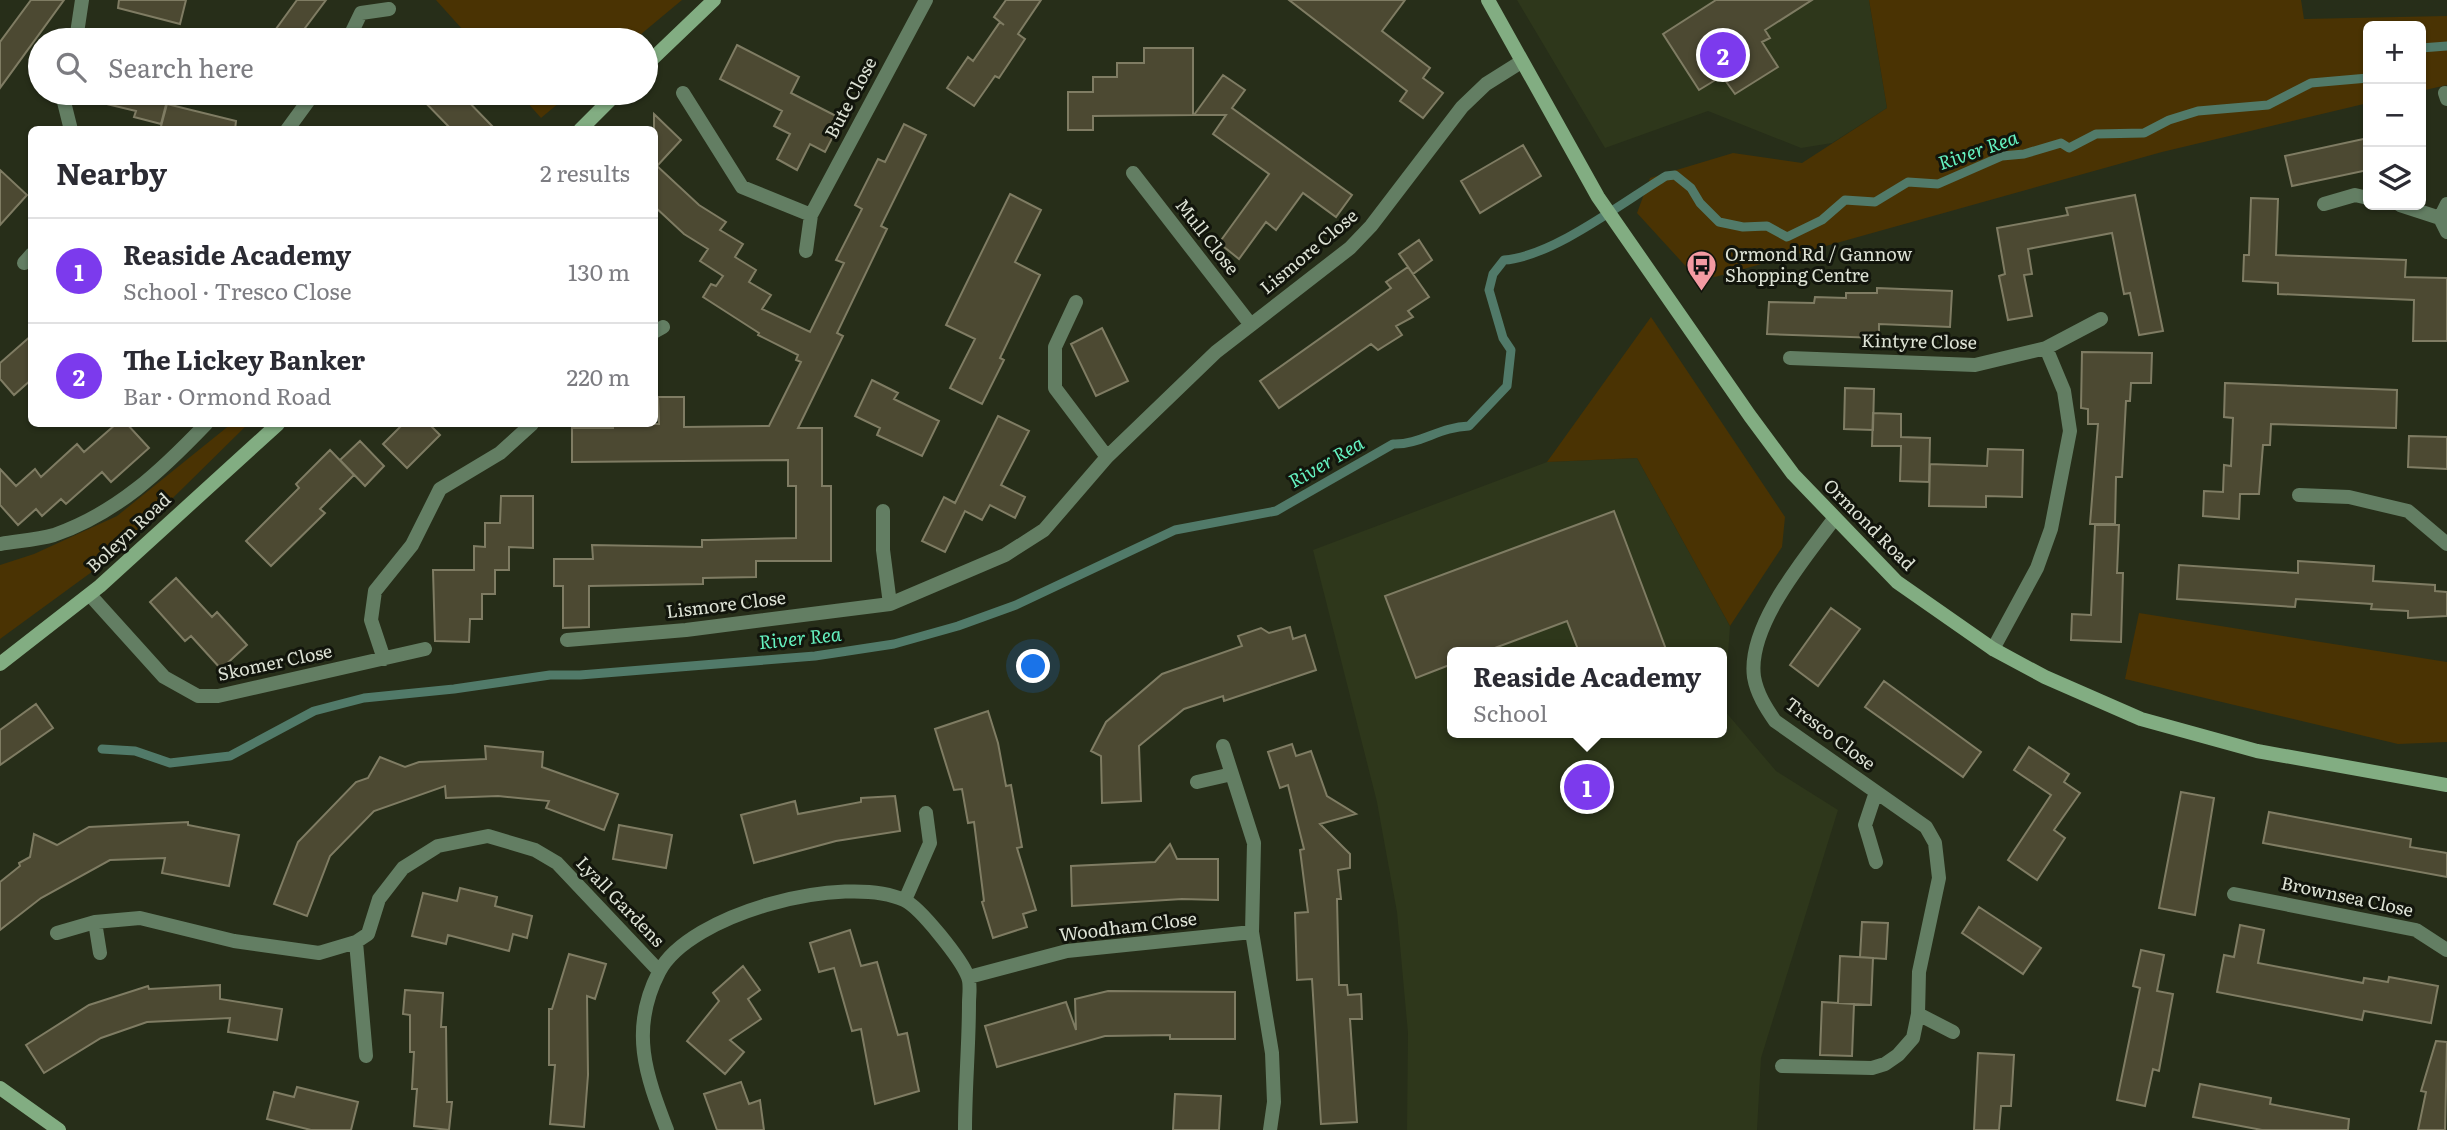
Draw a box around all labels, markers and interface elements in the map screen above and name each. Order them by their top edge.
map controls [2363,21,2426,210]
button: + [2363,21,2426,84]
search box [28,28,658,105]
pin: 2 [1700,29,1746,81]
text: Search here [108,47,254,86]
icon: search [52,48,90,86]
street label: Bute Close [817,52,882,143]
button: − [2363,84,2426,147]
water label: River Rea [1934,122,2022,176]
button: layers [2363,147,2426,210]
text: Nearby [56,150,167,194]
text: 2 results [540,155,630,189]
street label: Mull Close [1170,192,1247,280]
street label: Lismore Close [1253,202,1363,300]
text: Reaside Academy [123,234,351,273]
place label: Ormond Rd / Gannow Shopping Centre [1725,240,1913,288]
bus stop icon: Ormond Rd / Gannow Shopping Centre [1685,248,1719,292]
text: 1 [74,254,84,288]
text: 130 m [568,254,630,288]
text: School · Tresco Close [123,273,352,307]
street label: Kintyre Close [1861,326,1977,355]
text: The Lickey Banker [123,339,365,378]
text: 2 [73,359,85,393]
text: 220 m [566,359,630,393]
text: Bar · Ormond Road [123,378,331,412]
water label: River Rea [1283,428,1369,494]
street label: Ormond Road [1818,472,1922,576]
street label: Boleyn Road [80,486,176,578]
street label: Lismore Close [664,583,787,624]
water label: River Rea [757,619,843,655]
street label: Skomer Close [215,636,335,687]
popup [1447,647,1727,738]
your location [1016,649,1050,683]
text: Reaside Academy [1473,656,1701,695]
street label: Tresco Close [1780,690,1882,776]
text: School [1473,695,1547,729]
pin: 1 [1564,761,1610,813]
street label: Lyall Gardens [571,849,671,952]
street label: Brownsea Close [2279,868,2416,923]
street label: Woodham Close [1057,904,1198,947]

